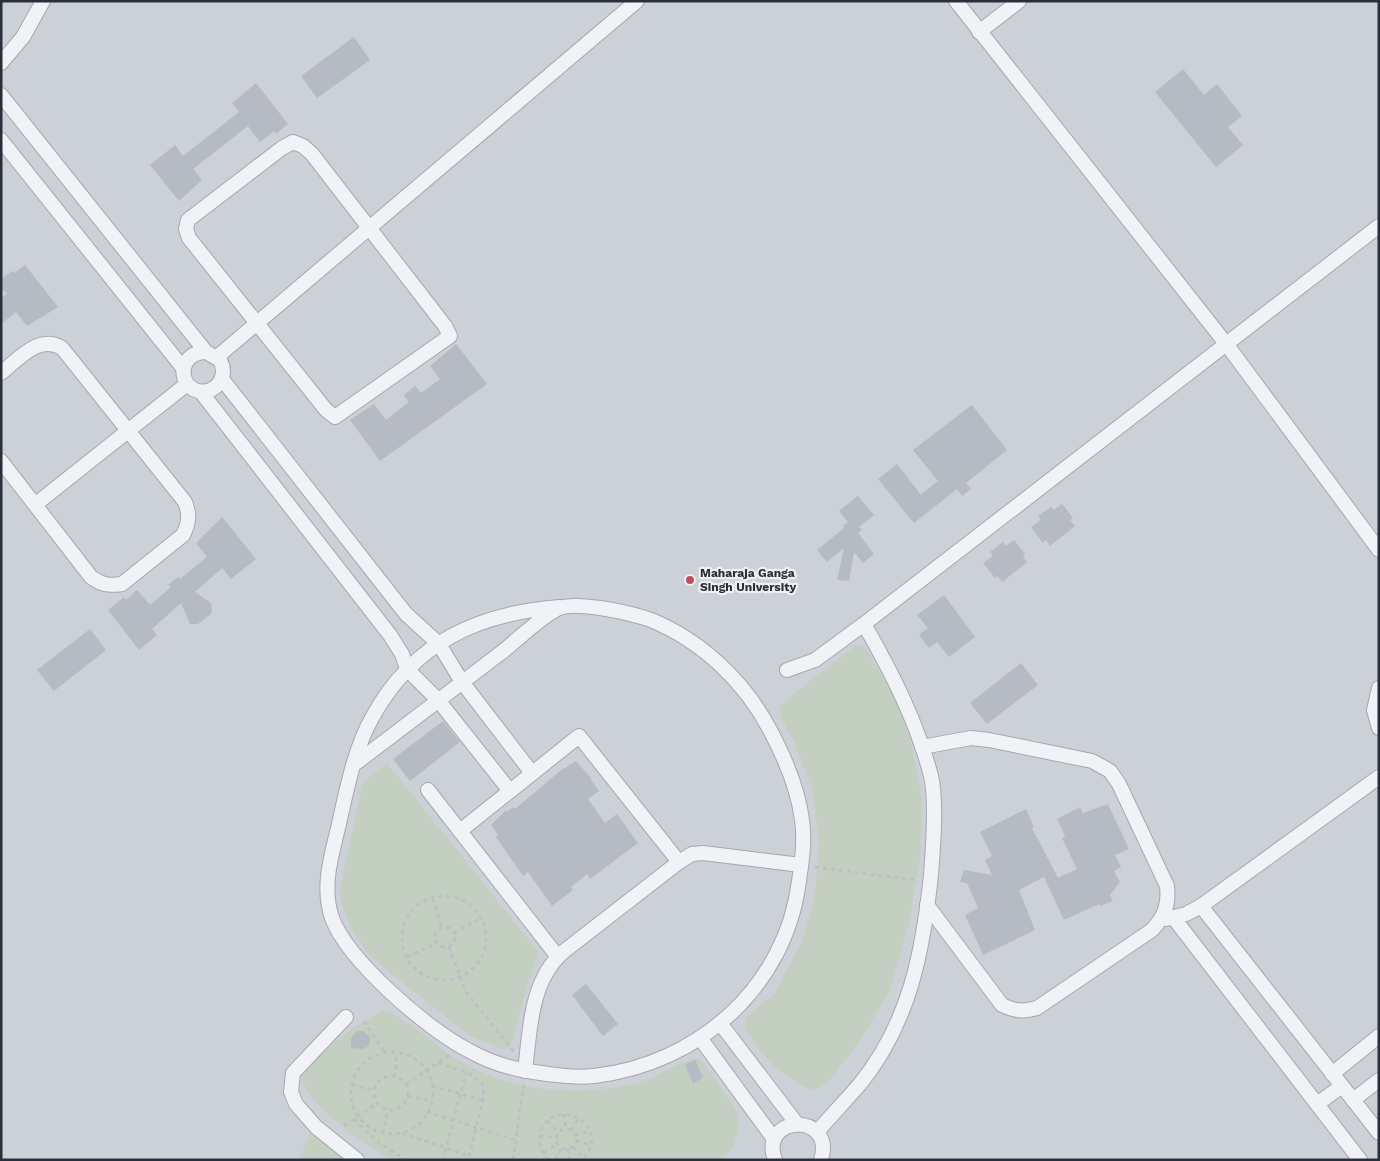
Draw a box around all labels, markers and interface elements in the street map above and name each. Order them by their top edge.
place label: Maharaja Ganga Singh University [700,566,796,594]
marker: Maharaja Ganga Singh University [684,574,696,586]

